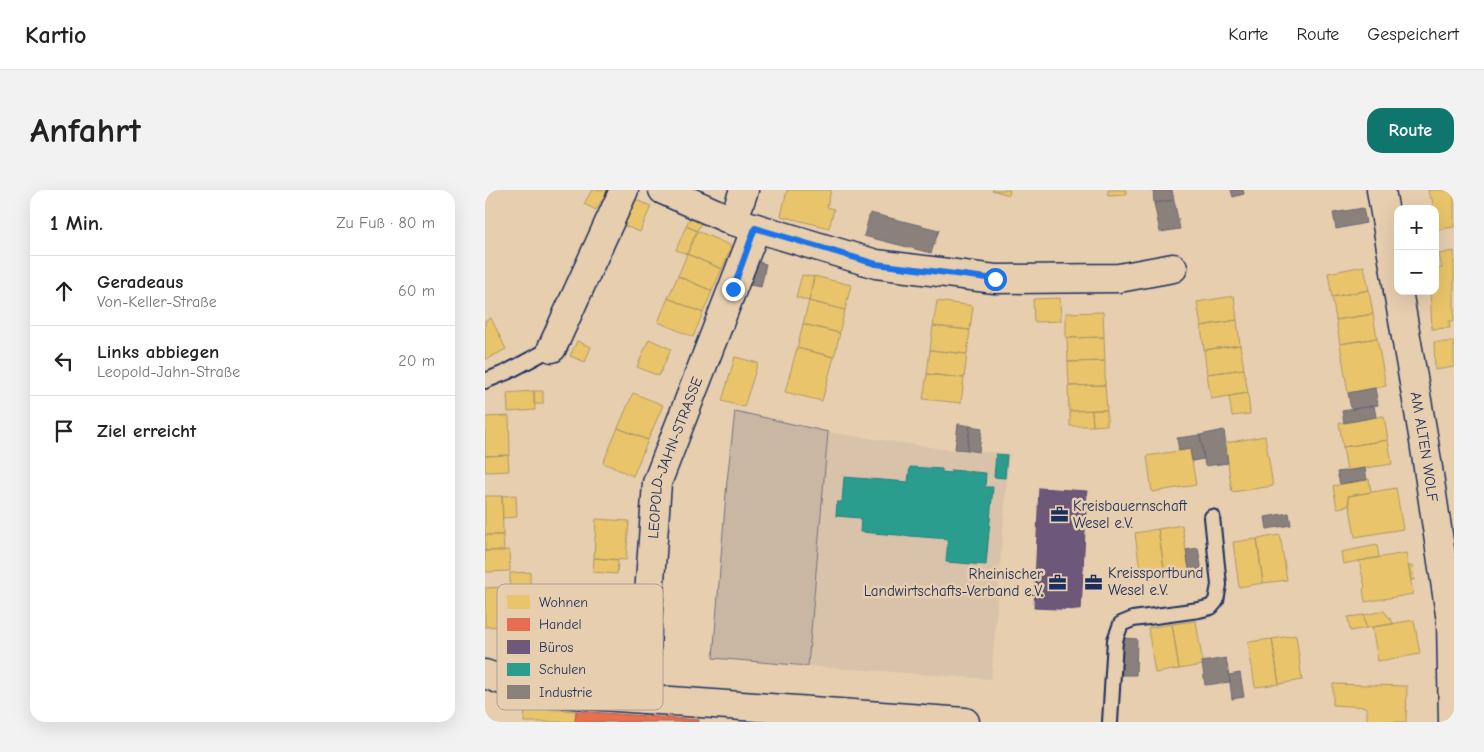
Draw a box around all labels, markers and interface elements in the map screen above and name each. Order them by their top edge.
text: Kartio [25,21,87,49]
text: Karte [1228,24,1268,45]
text: Route [1296,24,1339,45]
text: Gespeichert [1367,24,1459,45]
button: Route [1367,108,1454,153]
text: Anfahrt [30,110,141,151]
map controls [1394,205,1439,295]
button: + [1394,205,1439,250]
text: 1 Min. [50,211,103,235]
text: Zu Fuß · 80 m [336,214,435,232]
button: − [1394,250,1439,295]
route start [984,268,1007,291]
text: Geradeaus [97,271,183,293]
icon: ahead [50,277,78,305]
route end [722,278,745,301]
text: 60 m [398,282,435,300]
text: Von-Keller-Straße [97,293,217,311]
text: Links abbiegen [97,341,219,363]
icon: left [50,347,78,375]
text: 20 m [398,352,435,370]
text: Leopold-Jahn-Straße [97,363,240,381]
street label: LEOPOLD-JAHN-STRASSE [644,374,706,539]
street label: AM ALTEN WOLF [1407,390,1442,503]
icon: arrive [50,417,78,445]
text: Ziel erreicht [97,420,196,442]
place label: Kreisbauernschaft Wesel e.V. [1073,497,1188,532]
office icon: Kreisbauernschaft Wesel e.V. [1049,505,1069,525]
place label: Kreissportbund Wesel e.V. [1108,564,1204,599]
place label: Rheinischer Landwirtschafts-Verband e.V. [864,565,1043,600]
office icon: Kreissportbund Wesel e.V. [1084,572,1104,592]
office icon: Rheinischer Landwirtschafts-Verband e.V. [1047,573,1067,593]
legend [497,584,663,710]
text: Wohnen [539,594,588,611]
text: Handel [539,616,582,633]
text: Büros [539,639,573,656]
text: Schulen [539,661,586,678]
text: Industrie [539,684,592,701]

